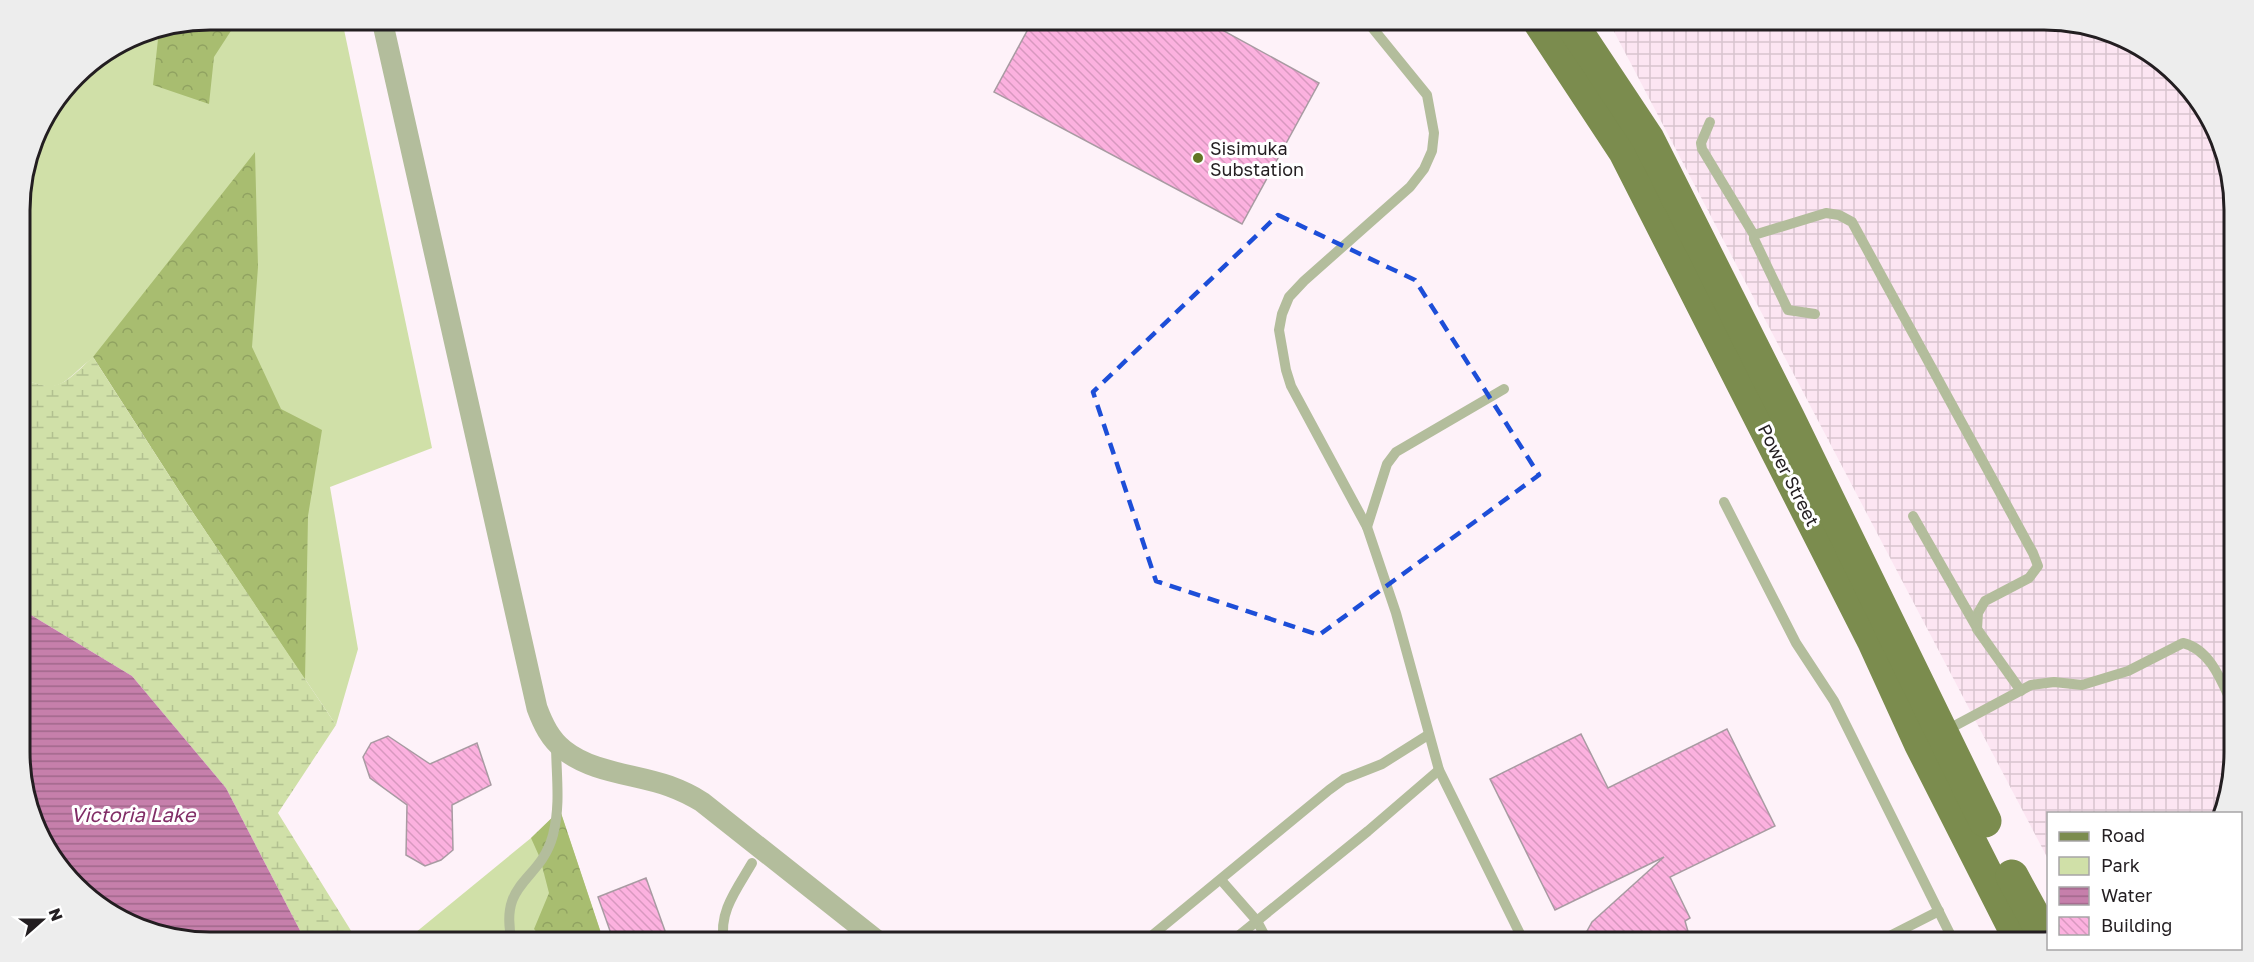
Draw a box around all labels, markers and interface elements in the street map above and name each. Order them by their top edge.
place label: Sisimuka Substation [1210,137,1304,180]
marker: Sisimuka Substation [1191,151,1205,165]
street label: Power Street [1754,420,1824,530]
water label: Victoria Lake [71,802,197,826]
legend [2047,812,2242,950]
text: Road [2101,824,2145,846]
text: Park [2101,854,2140,876]
text: Water [2101,884,2152,906]
north arrow [12,890,72,950]
text: N [44,905,68,924]
text: Building [2101,914,2172,936]

